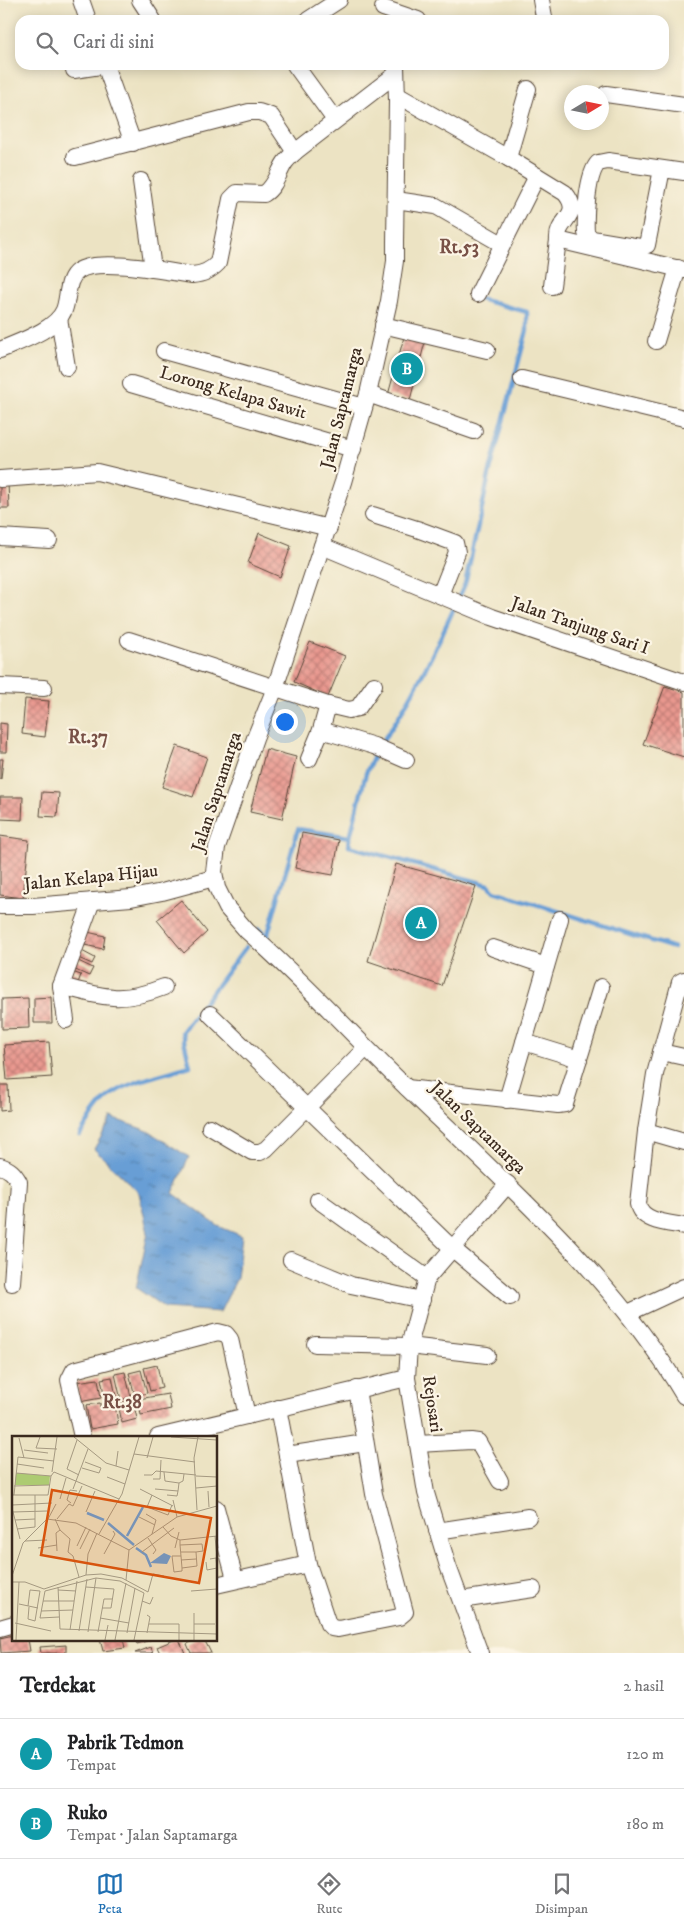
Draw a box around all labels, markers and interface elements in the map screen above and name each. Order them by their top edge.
search box [15,15,669,70]
icon: search [33,29,61,57]
text: Cari di sini [73,31,154,54]
north arrow [564,85,609,130]
district label: Rt.53 [439,236,479,259]
street label: Jalan Saptamarga [316,345,368,473]
pin: B [391,350,423,388]
street label: Lorong Kelapa Sawit [157,362,309,425]
street label: Jalan Tanjung Sari I [506,591,652,660]
your location [272,709,298,735]
district label: Rt.37 [68,726,108,749]
street label: Jalan Saptamarga [187,729,247,857]
street label: Jalan Kelapa Hijau [21,860,159,896]
pin: A [405,904,437,942]
street label: Jalan Saptamarga [424,1075,531,1179]
street label: Rejosari [417,1374,447,1434]
district label: Rt.38 [102,1391,142,1414]
inset map [12,1436,218,1640]
text: Terdekat [20,1673,95,1699]
text: 2 hasil [623,1676,664,1696]
text: Pabrik Tedmon [67,1732,184,1755]
text: A [31,1744,41,1764]
text: 120 m [626,1744,664,1764]
text: Tempat [67,1755,116,1775]
text: Ruko [67,1802,107,1825]
text: B [31,1814,41,1834]
text: 180 m [626,1814,664,1834]
text: Tempat · Jalan Saptamarga [67,1825,238,1845]
tab: Peta [96,1870,124,1918]
tab: Rute [315,1870,343,1918]
tab: Disimpan [535,1870,588,1918]

